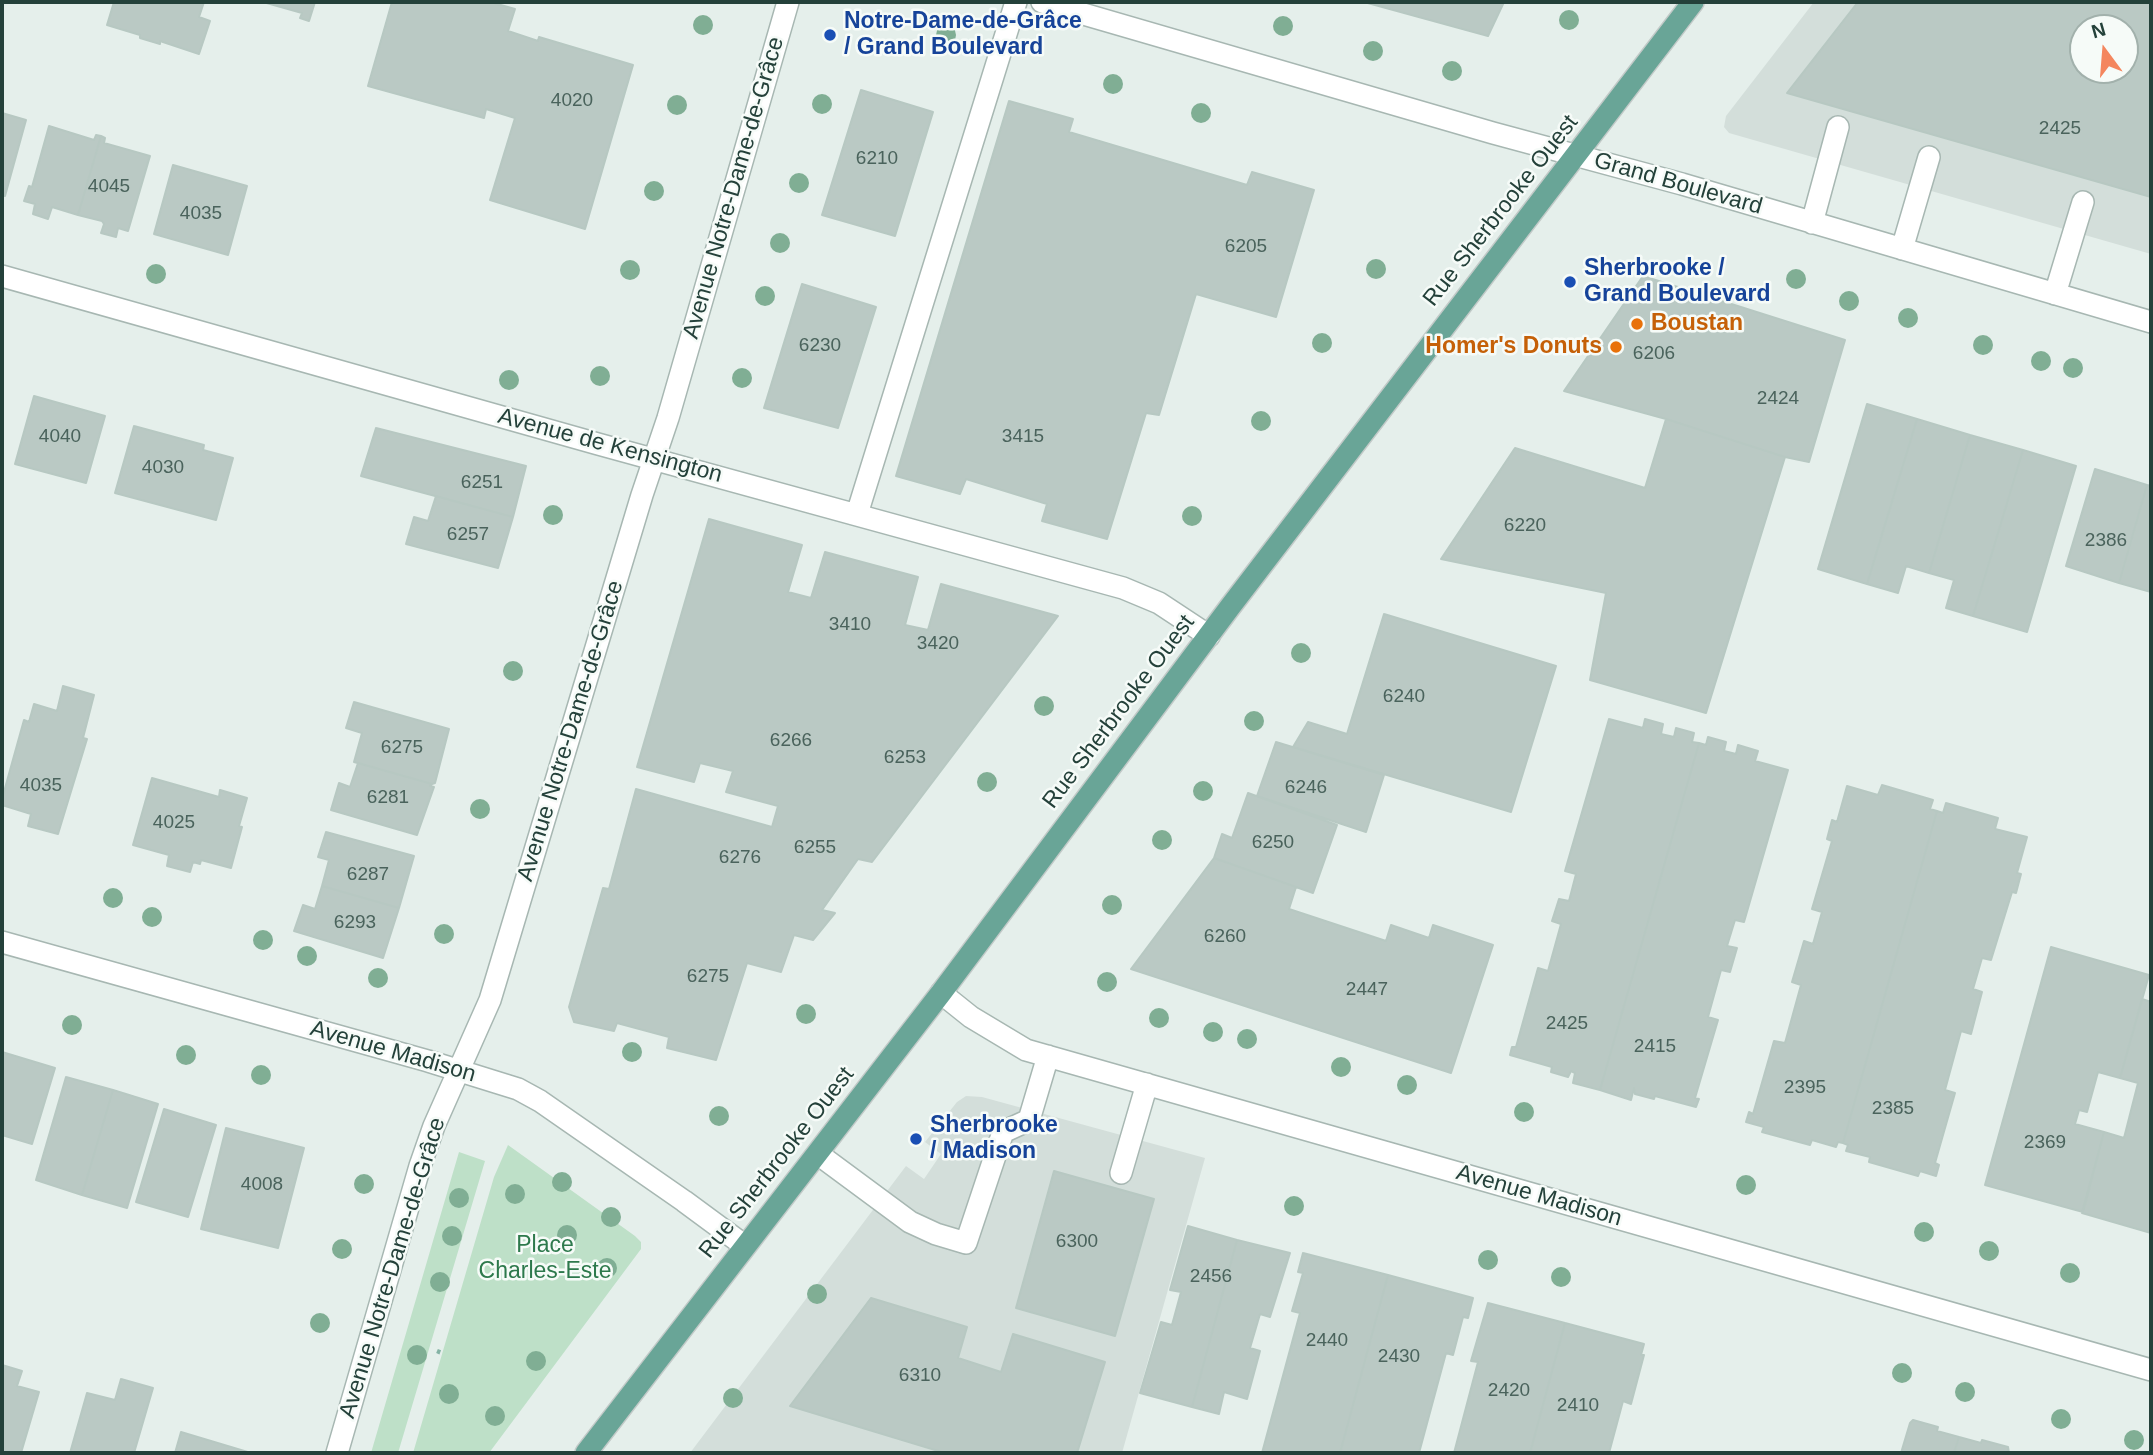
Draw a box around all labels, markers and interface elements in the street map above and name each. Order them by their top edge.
place label: Notre-Dame-de-Grâce / Grand Boulevard [844,8,1082,62]
north arrow [2069,14,2139,84]
text: N [2089,18,2108,42]
marker: Notre-Dame-de-Grâce / Grand Boulevard [822,27,838,43]
street label: Avenue Notre-Dame-de-Grâce [678,34,790,342]
house number: 4020 [551,90,593,112]
street label: Rue Sherbrooke Ouest [1418,110,1584,312]
house number: 2425 [2039,118,2081,140]
street label: Grand Boulevard [1591,147,1765,221]
house number: 6210 [856,148,898,170]
house number: 4045 [88,176,130,198]
house number: 4035 [180,203,222,225]
house number: 6205 [1225,236,1267,258]
place label: Sherbrooke / Grand Boulevard [1584,255,1771,309]
marker: Sherbrooke / Grand Boulevard [1562,274,1578,290]
place label: Boustan [1651,310,1743,338]
marker: Boustan [1629,316,1645,332]
place label: Homer's Donuts [1425,333,1602,361]
house number: 6230 [799,335,841,357]
marker: Homer's Donuts [1608,339,1624,355]
house number: 6206 [1633,343,1675,365]
house number: 2424 [1757,388,1799,410]
street label: Avenue de Kensington [495,403,725,489]
house number: 4040 [39,426,81,448]
house number: 3415 [1002,426,1044,448]
house number: 4030 [142,457,184,479]
house number: 6251 [461,472,503,494]
house number: 6220 [1504,515,1546,537]
house number: 6257 [447,524,489,546]
house number: 2386 [2085,530,2127,552]
street label: Avenue Notre-Dame-de-Grâce [512,577,630,885]
street label: Rue Sherbrooke Ouest [1037,610,1201,814]
house number: 3410 [829,614,871,636]
house number: 3420 [917,633,959,655]
house number: 6240 [1383,686,1425,708]
house number: 6266 [770,730,812,752]
house number: 6275 [381,737,423,759]
house number: 6253 [884,747,926,769]
house number: 4035 [20,775,62,797]
house number: 6246 [1285,777,1327,799]
house number: 6281 [367,787,409,809]
house number: 4025 [153,812,195,834]
house number: 6250 [1252,832,1294,854]
house number: 6255 [794,837,836,859]
house number: 6276 [719,847,761,869]
house number: 6287 [347,864,389,886]
house number: 6293 [334,912,376,934]
house number: 6260 [1204,926,1246,948]
house number: 6275 [687,966,729,988]
house number: 2447 [1346,979,1388,1001]
house number: 2425 [1546,1013,1588,1035]
street label: Avenue Madison [307,1015,479,1089]
house number: 2415 [1634,1036,1676,1058]
street label: Rue Sherbrooke Ouest [694,1062,860,1264]
house number: 2395 [1784,1077,1826,1099]
house number: 2385 [1872,1098,1914,1120]
place label: Sherbrooke / Madison [930,1112,1058,1166]
street label: Avenue Notre-Dame-de-Grâce [334,1114,452,1422]
marker: Sherbrooke / Madison [908,1131,924,1147]
house number: 2369 [2024,1132,2066,1154]
street label: Avenue Madison [1453,1159,1625,1233]
house number: 4008 [241,1174,283,1196]
house number: 6300 [1056,1231,1098,1253]
park label: Place Charles-Este [479,1232,611,1286]
house number: 2456 [1190,1266,1232,1288]
house number: 2440 [1306,1330,1348,1352]
house number: 2430 [1378,1346,1420,1368]
house number: 6310 [899,1365,941,1387]
house number: 2420 [1488,1380,1530,1402]
house number: 2410 [1557,1395,1599,1417]

